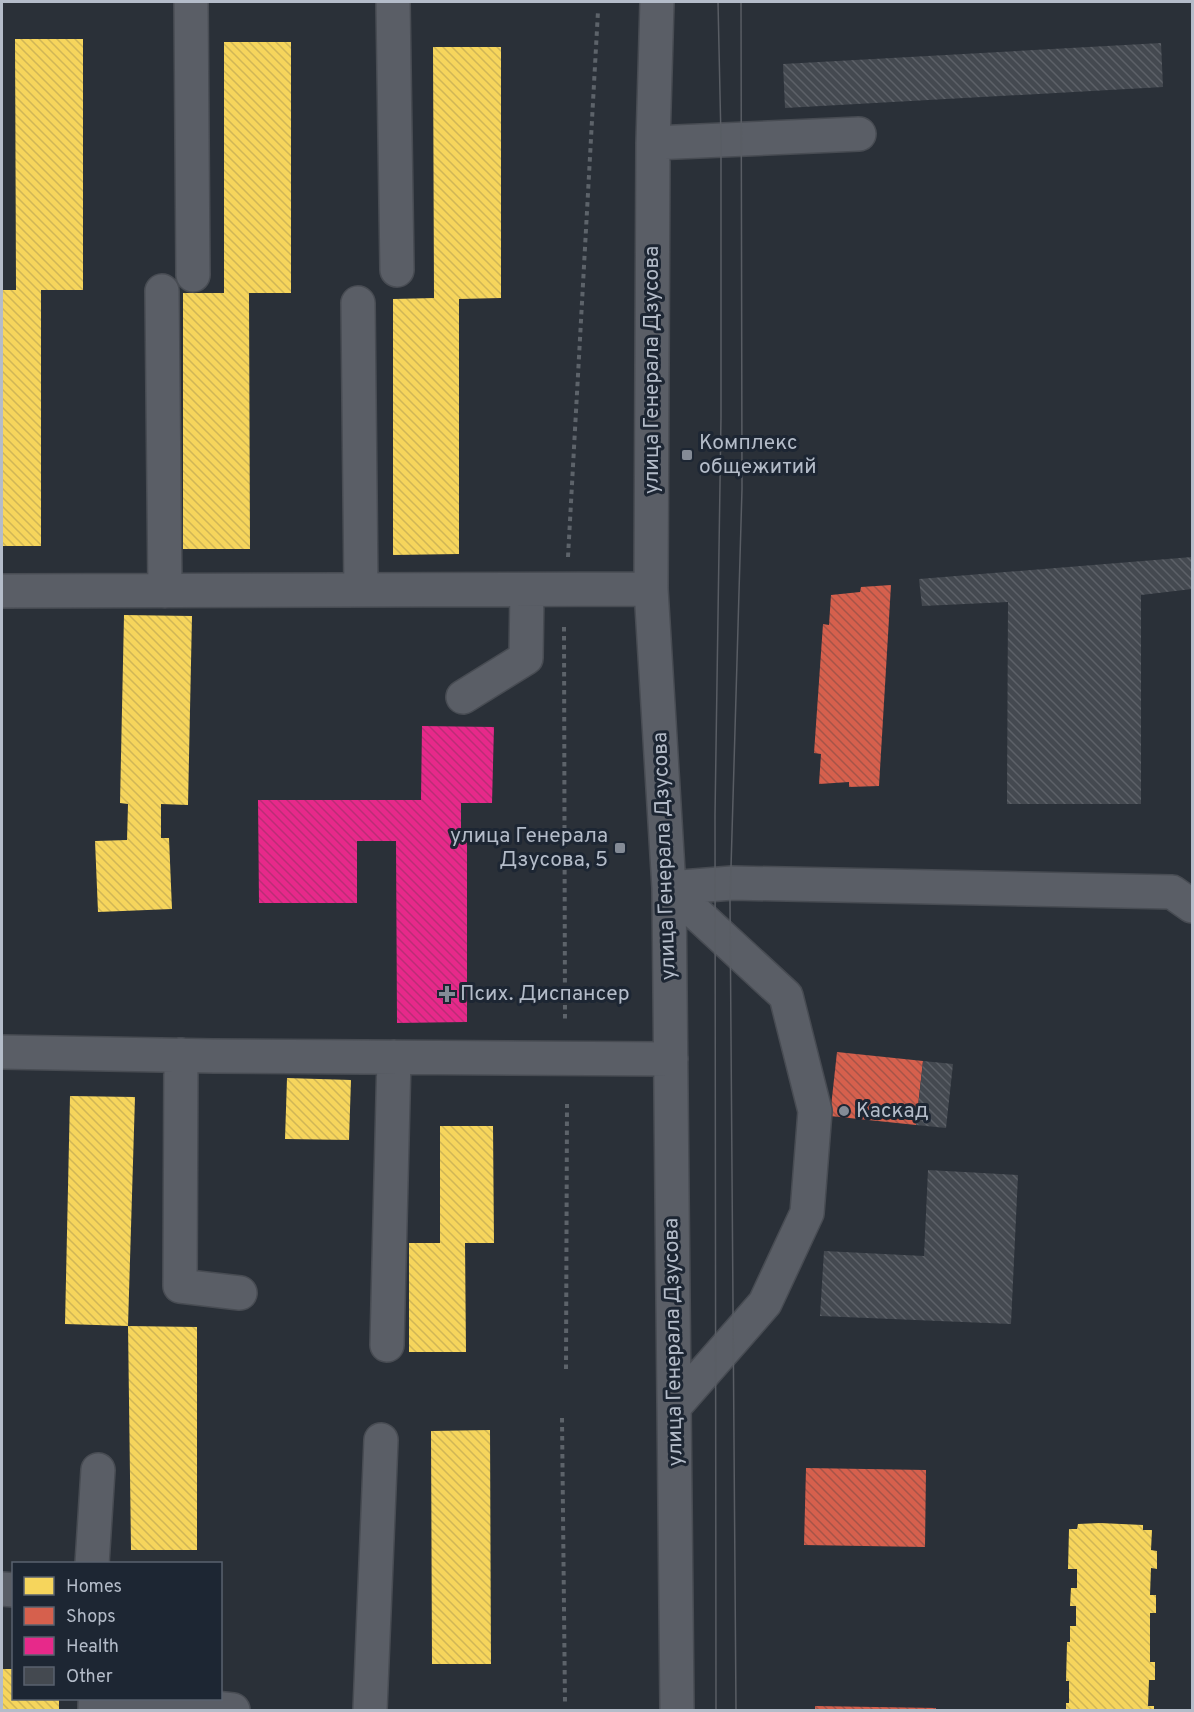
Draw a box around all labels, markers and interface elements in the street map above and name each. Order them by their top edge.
street label: улица Генерала Дзусова [639,246,666,494]
place label: Комплекс общежитий [699,430,817,481]
marker: Комплекс общежитий [680,448,694,462]
street label: улица Генерала Дзусова [647,731,683,981]
place label: улица Генерала Дзусова, 5 [450,823,608,874]
marker: улица Генерала Дзусова, 5 [613,841,627,855]
place label: Псих. Диспансер [460,981,630,1008]
marker: Псих. Диспансер [438,985,456,1003]
place label: Каскад [856,1098,929,1125]
marker: Каскад [837,1104,851,1118]
street label: улица Генерала Дзусова [658,1218,690,1466]
legend [12,1562,222,1700]
text: Homes [66,1576,122,1599]
text: Shops [66,1606,116,1629]
text: Health [66,1636,119,1659]
text: Other [66,1666,113,1689]

